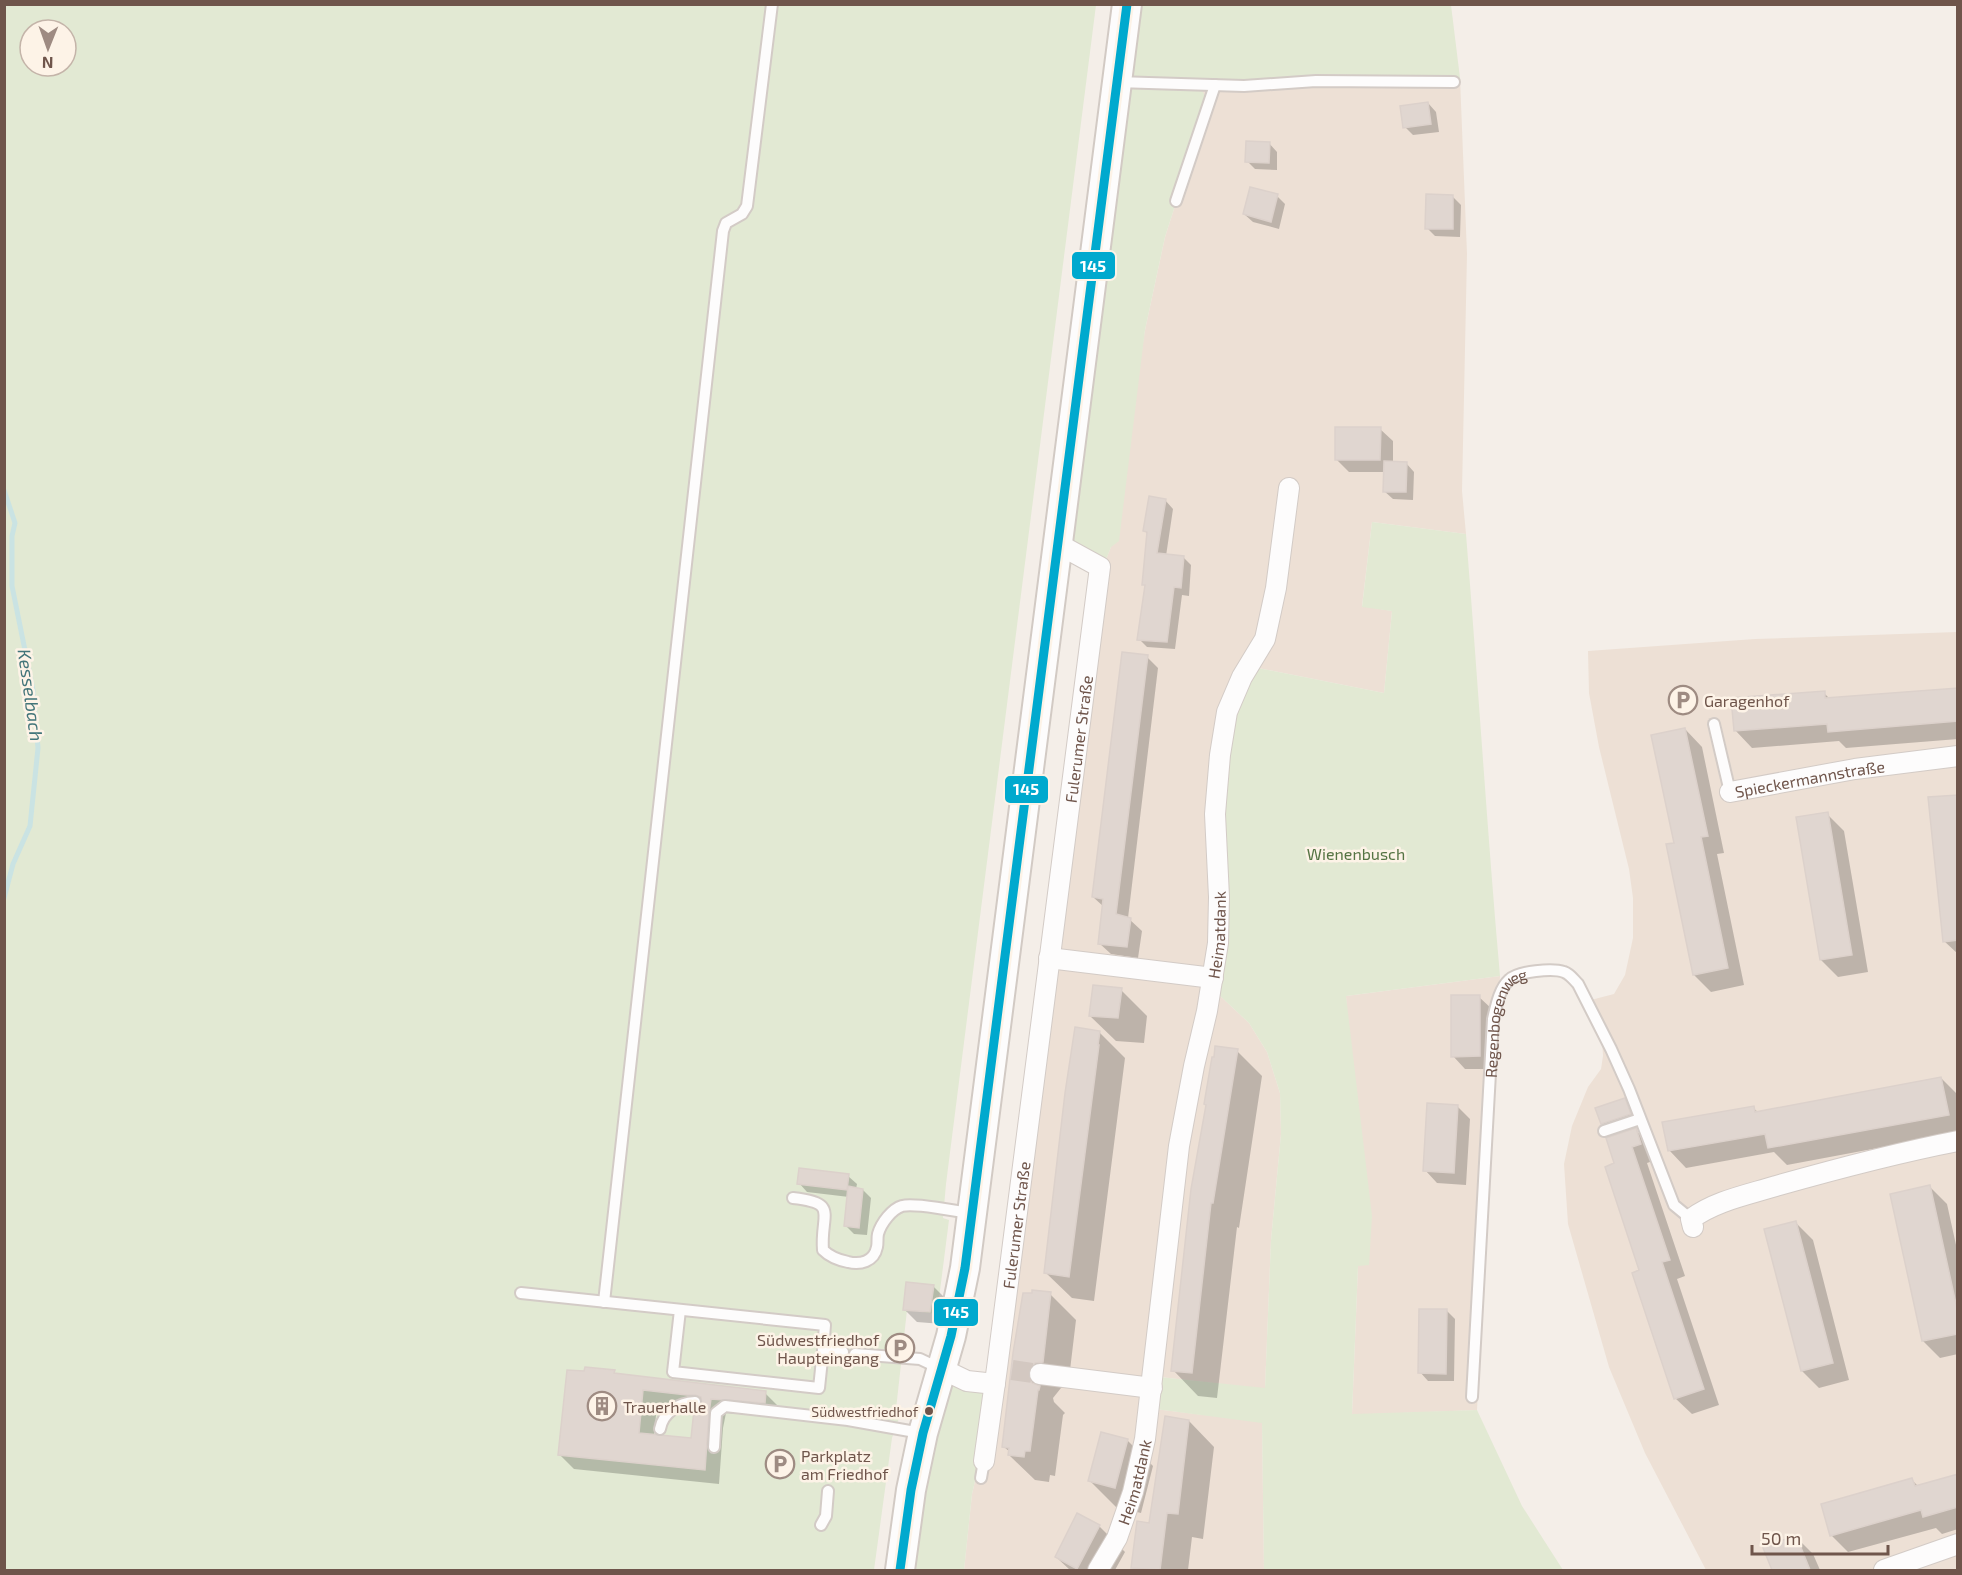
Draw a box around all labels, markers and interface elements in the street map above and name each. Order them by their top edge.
north arrow [18,18,78,78]
text: N [42,54,54,73]
line badge: 145 [1071,251,1116,280]
text: 145 [1080,256,1106,275]
water label: Kesselbach [14,647,48,743]
street label: Fulerumer Straße [1060,674,1095,804]
parking icon: Garagenhof [1667,684,1699,716]
place label: Garagenhof [1704,691,1790,710]
street label: Spieckermannstraße [1733,756,1886,800]
line badge: 145 [1004,775,1049,804]
text: 145 [1013,779,1039,798]
park label: Wienenbusch [1307,844,1405,863]
street label: Heimatdank [1203,891,1229,980]
street label: Regenbogenweg [1480,963,1529,1078]
street label: Fulerumer Straße [998,1160,1033,1290]
line badge: 145 [933,1298,979,1327]
text: 145 [943,1302,969,1321]
place label: Südwestfriedhof Haupteingang [757,1330,880,1367]
parking icon: Südwestfriedhof Haupteingang [884,1332,916,1364]
building icon: Trauerhalle [586,1390,618,1422]
place label: Trauerhalle [623,1397,706,1416]
place label: Südwestfriedhof [811,1403,919,1420]
marker: Südwestfriedhof [923,1405,935,1417]
street label: Heimatdank [1113,1437,1154,1527]
place label: Parkplatz am Friedhof [801,1446,889,1483]
parking icon: Parkplatz am Friedhof [764,1448,796,1480]
scale bar [1752,1518,1888,1556]
text: 50 m [1761,1527,1801,1549]

